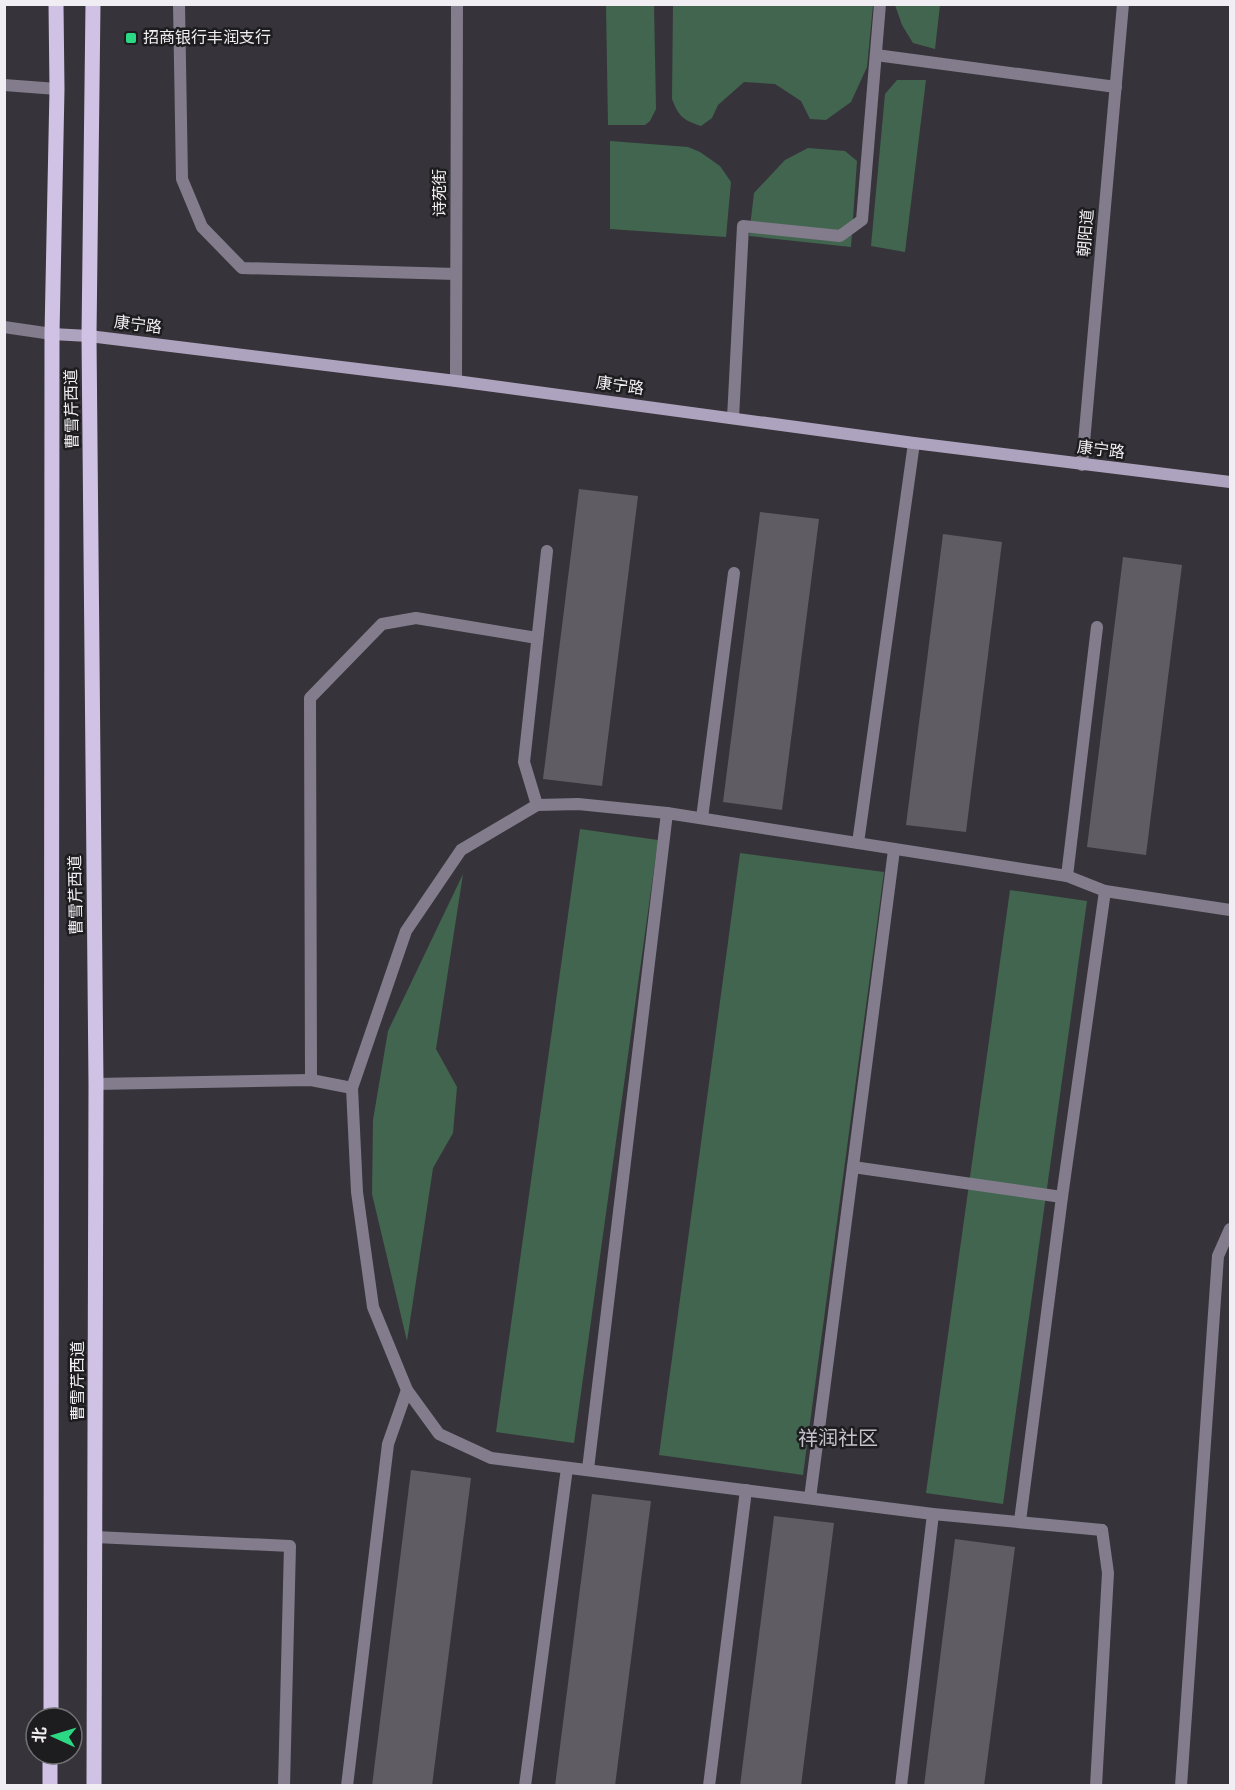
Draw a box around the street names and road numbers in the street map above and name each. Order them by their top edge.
street label: 诗苑街 [430,169,450,217]
street label: 朝阳道 [1074,208,1098,258]
street label: 康宁路 [113,312,163,338]
street label: 曹雪芹西道 [61,369,83,449]
street label: 康宁路 [595,373,645,399]
street label: 康宁路 [1076,437,1126,463]
street label: 曹雪芹西道 [65,855,87,935]
street label: 曹雪芹西道 [68,1341,88,1421]

